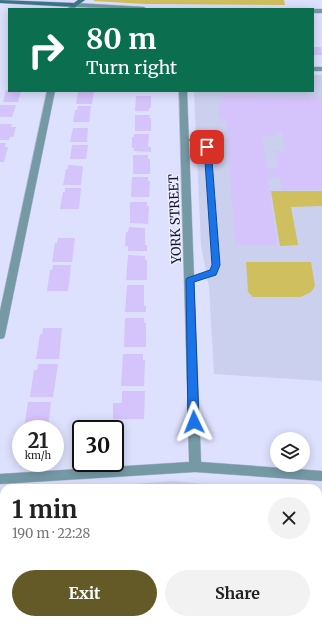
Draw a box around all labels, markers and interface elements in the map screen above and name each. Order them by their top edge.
text: 80 m [86,21,157,57]
icon: right [20,24,72,76]
text: Turn right [86,56,177,79]
pin [190,130,224,164]
icon: arrive [196,136,218,158]
street label: YORK STREET [165,174,185,265]
position arrow [173,401,215,443]
speed limit sign: 30 [72,420,124,472]
text: 21 [28,428,48,453]
map controls [270,432,310,472]
button: layers [270,432,310,472]
text: km/h [25,449,51,462]
text: 1 min [12,494,77,525]
button: close [268,497,310,539]
text: 190 m · 22:28 [12,525,90,542]
button: Exit [12,570,157,616]
button: Share [165,570,310,616]

